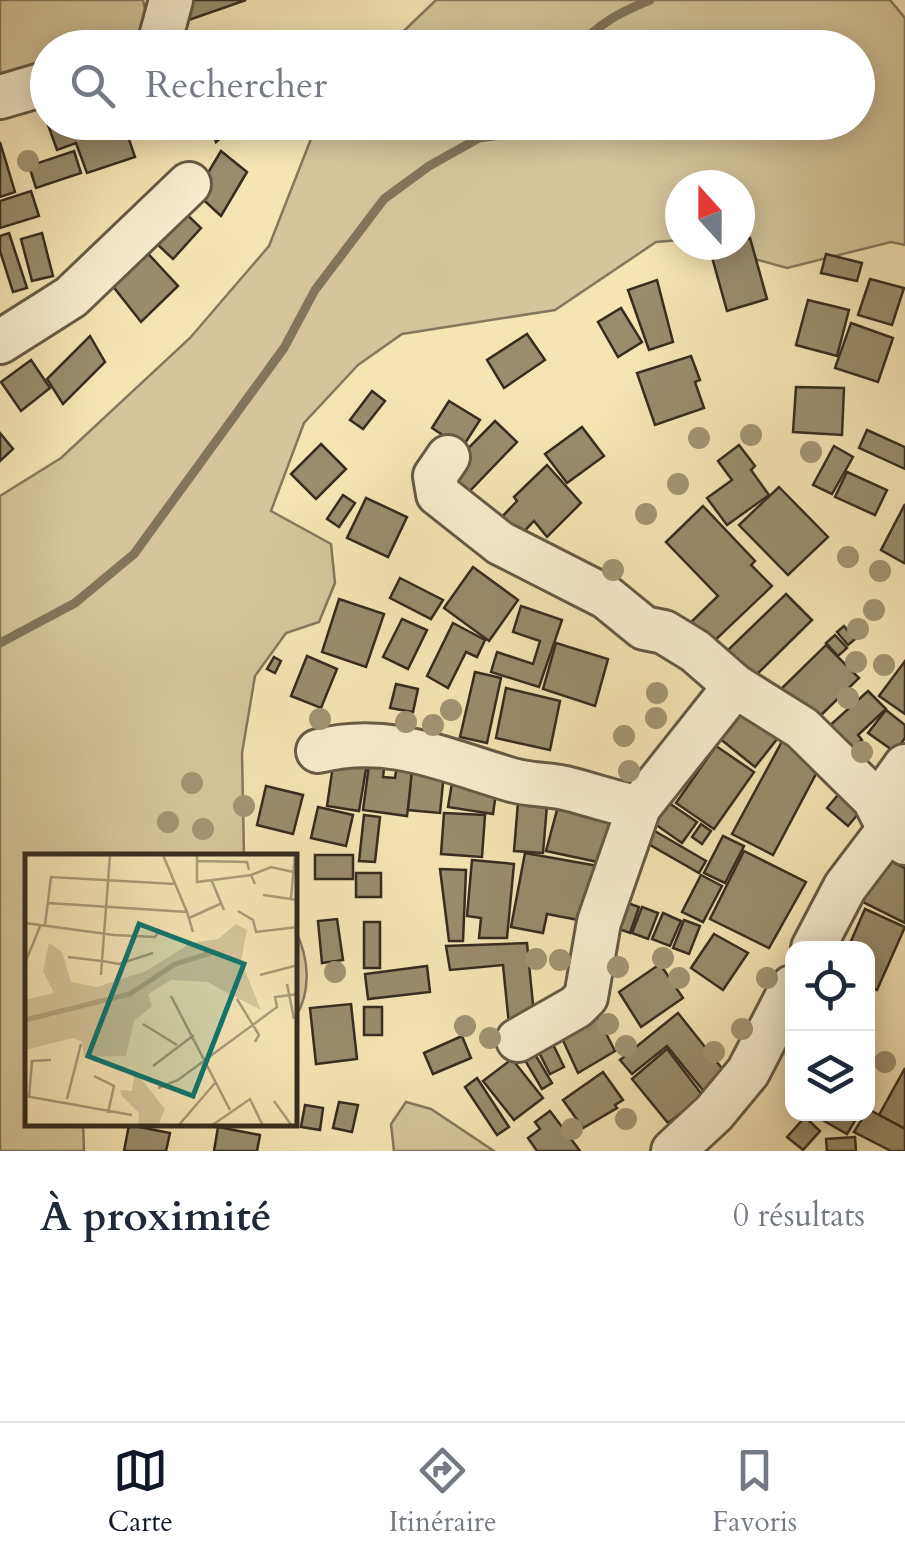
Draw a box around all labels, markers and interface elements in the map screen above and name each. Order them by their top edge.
search box [30,30,875,140]
icon: search [65,58,120,113]
text: Rechercher [145,59,327,111]
north arrow [665,170,755,260]
inset map [25,854,298,1126]
map controls [785,941,875,1121]
button: locate [785,941,875,1031]
button: layers [785,1031,875,1121]
text: À proximité [40,1188,272,1245]
text: 0 résultats [733,1194,865,1238]
tab: Carte [108,1443,173,1541]
tab: Itinéraire [389,1443,497,1541]
tab: Favoris [712,1443,797,1541]

